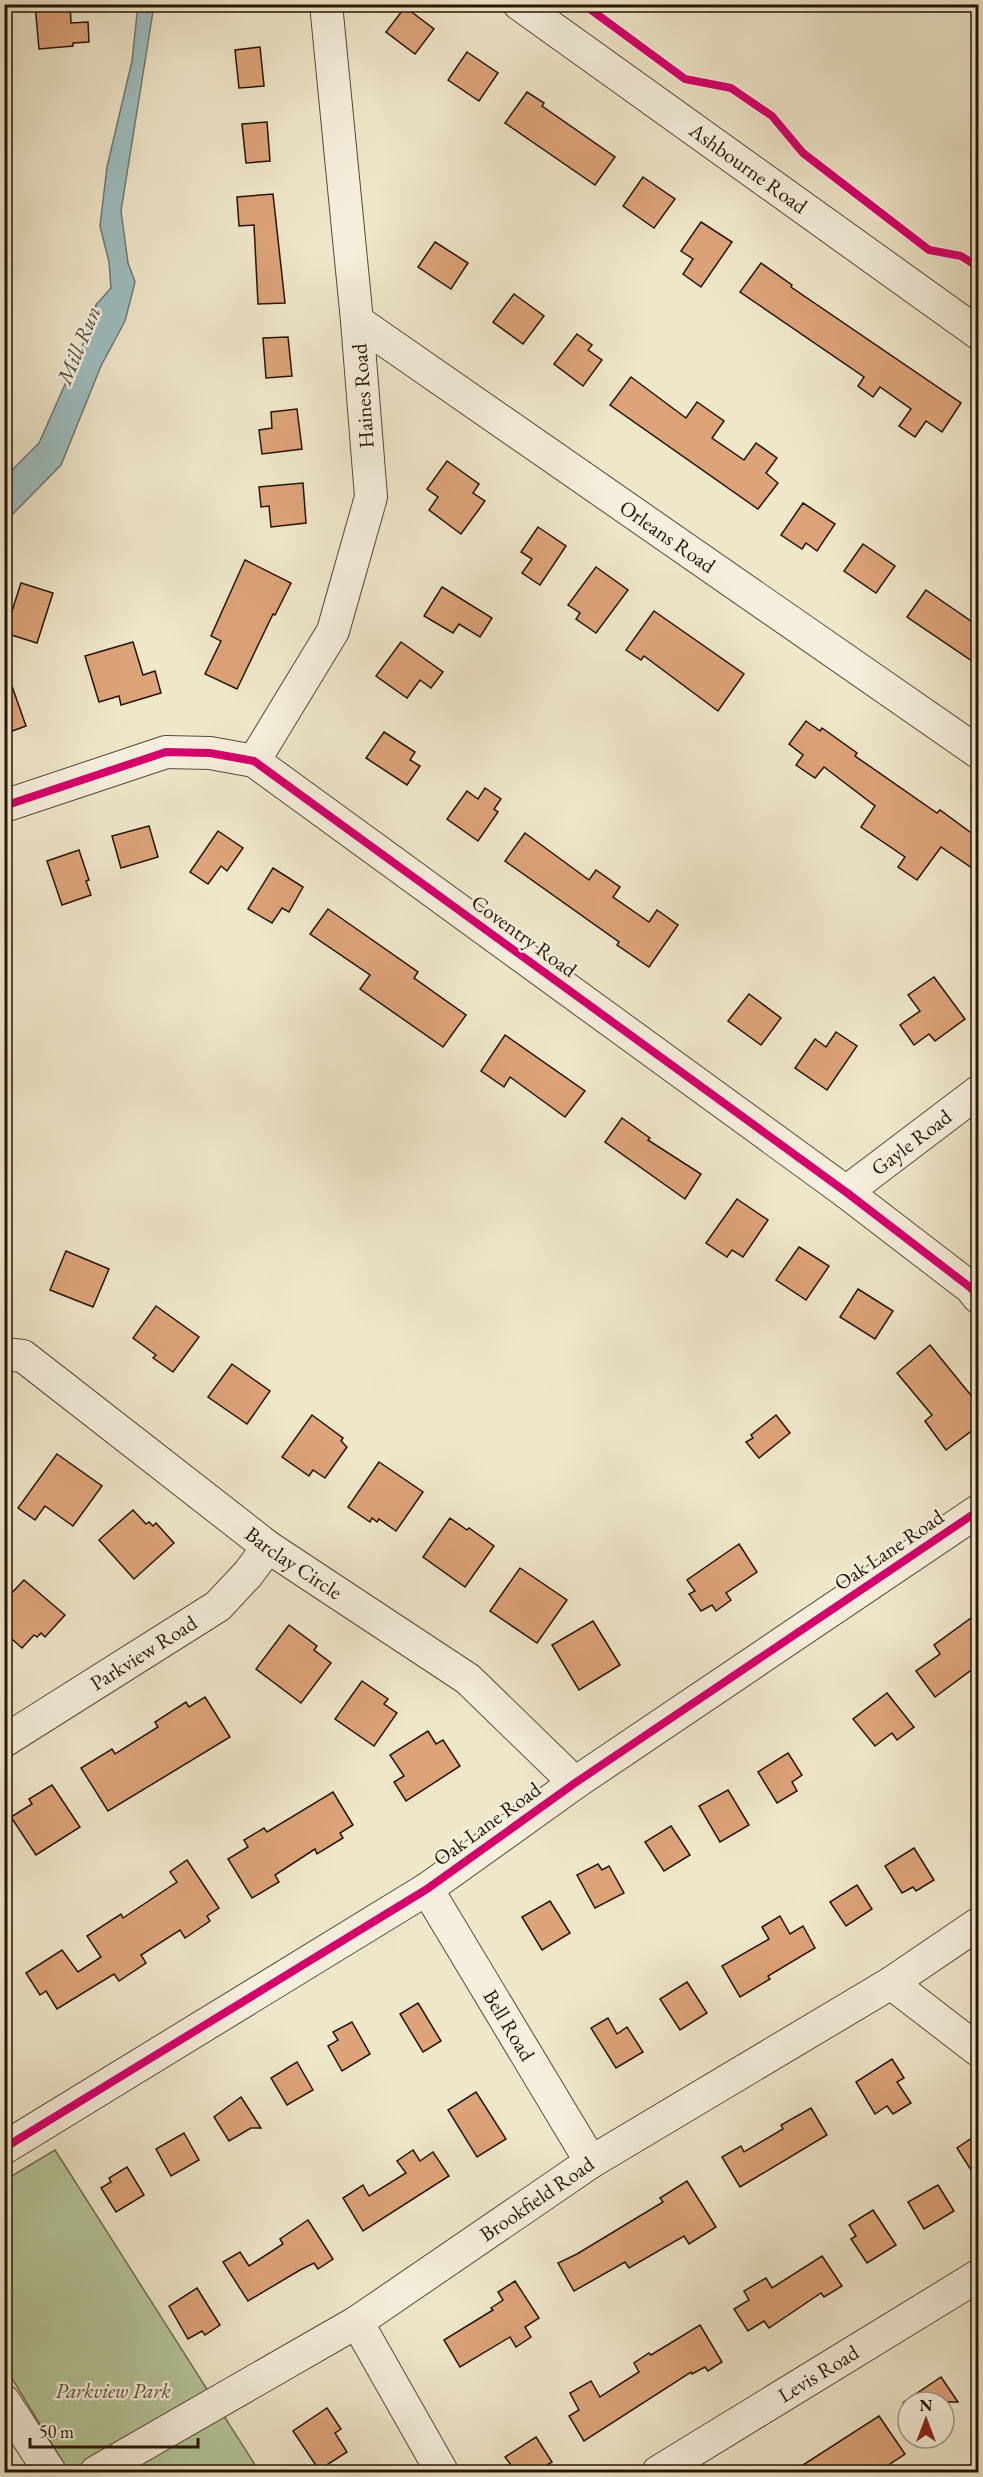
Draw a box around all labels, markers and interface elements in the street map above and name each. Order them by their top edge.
street label: Ashbourne Road [683,116,813,220]
water label: Mill Run [49,302,107,390]
street label: Haines Road [345,342,380,449]
street label: Orleans Road [615,493,721,579]
street label: Coventry Road [466,888,583,983]
street label: Gayle Road [865,1103,957,1181]
street label: Oak Lane Road [829,1503,949,1596]
street label: Barclay Circle [240,1520,348,1605]
street label: Parkview Road [85,1609,202,1696]
street label: Oak Lane Road [428,1775,546,1872]
street label: Bell Road [477,1984,541,2066]
street label: Brookfield Road [474,2150,599,2247]
street label: Levis Road [773,2338,864,2408]
park label: Parkview Park [55,2377,171,2404]
north arrow [896,2390,956,2450]
text: N [920,2395,933,2416]
scale bar [30,2411,198,2449]
text: 50 m [39,2420,74,2443]

